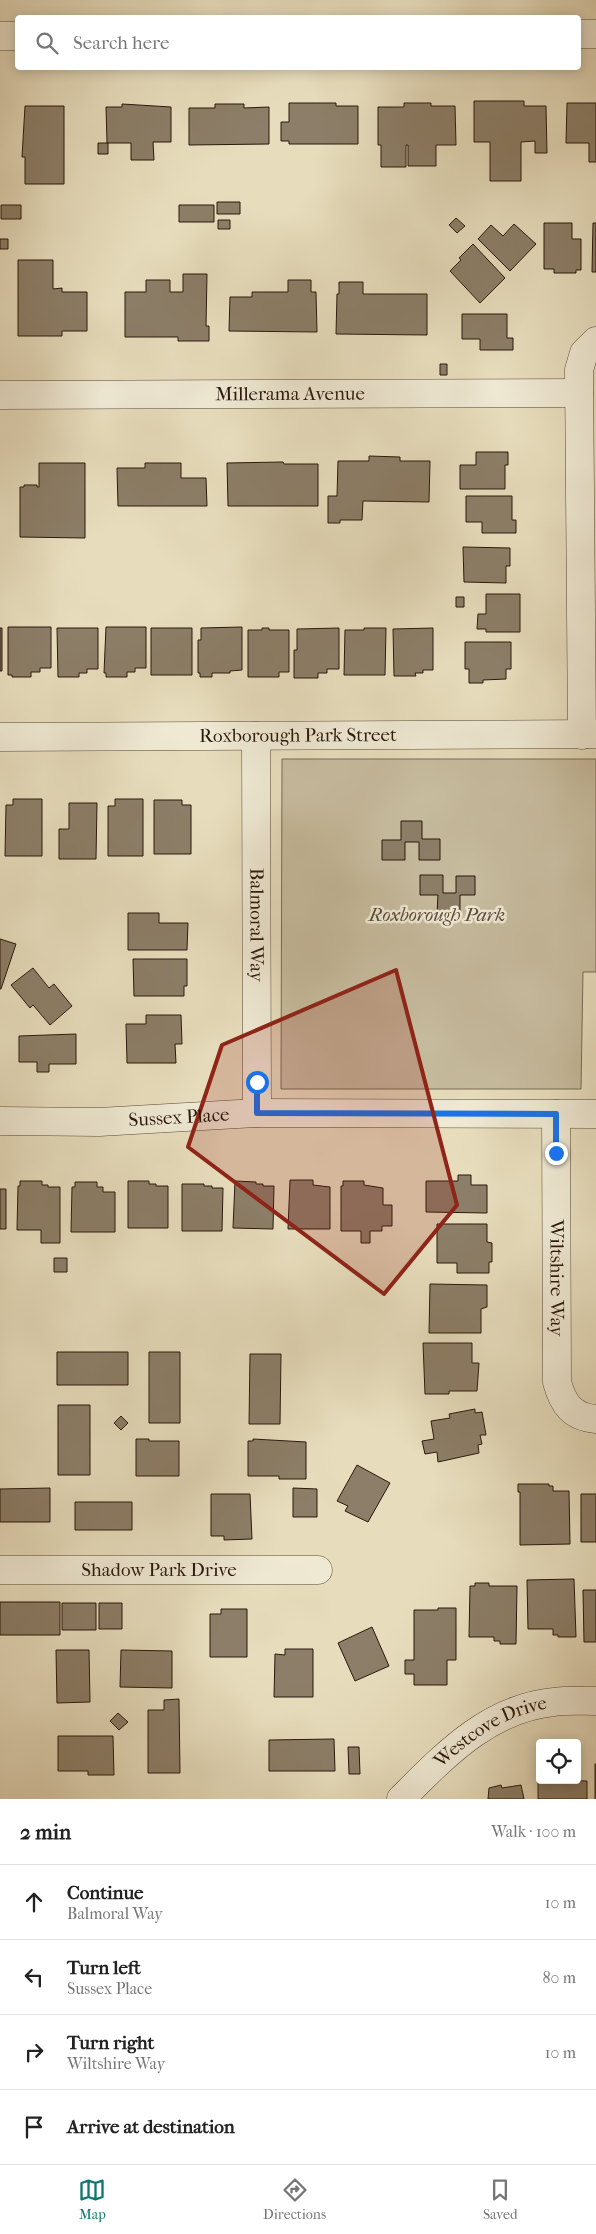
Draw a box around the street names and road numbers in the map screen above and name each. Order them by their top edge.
street label: Millerama Avenue [215,383,365,405]
street label: Roxborough Park Street [199,724,397,747]
street label: Balmoral Way [245,868,268,983]
street label: Sussex Place [128,1104,230,1131]
street label: Wiltshire Way [545,1219,568,1337]
street label: Shadow Park Drive [81,1559,237,1581]
street label: Westcove Drive [429,1692,548,1773]

